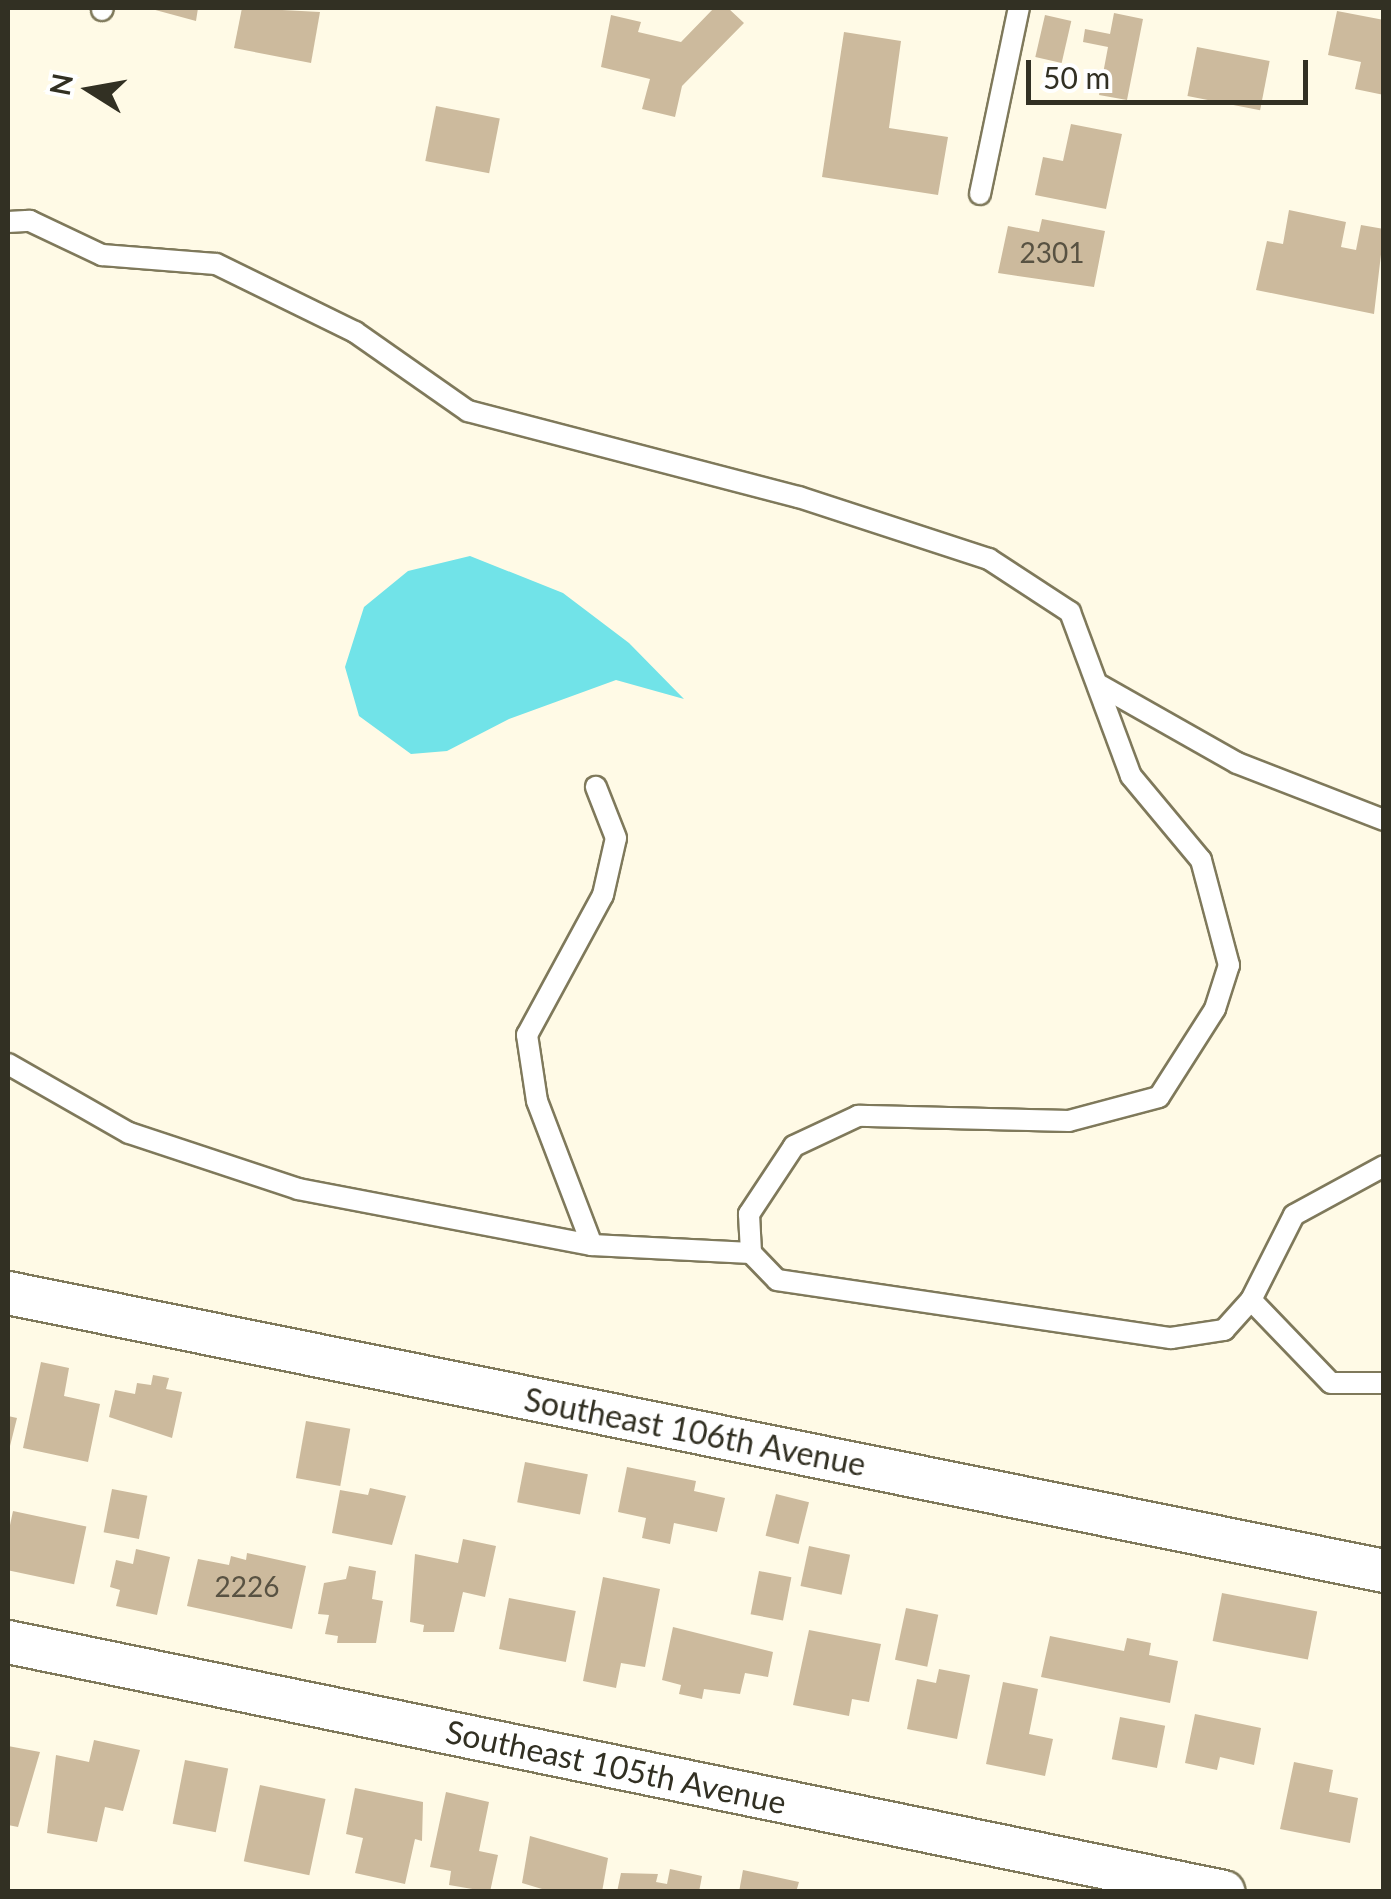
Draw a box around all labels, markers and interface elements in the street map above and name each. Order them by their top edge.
north arrow [40,40,140,140]
scale bar [1031,40,1314,102]
text: 50 m [1043,59,1110,95]
text: N [42,70,79,98]
house number: 2301 [1020,235,1084,269]
street label: Southeast 106th Avenue [521,1380,869,1484]
house number: 2226 [215,1569,279,1603]
street label: Southeast 105th Avenue [442,1712,790,1822]

